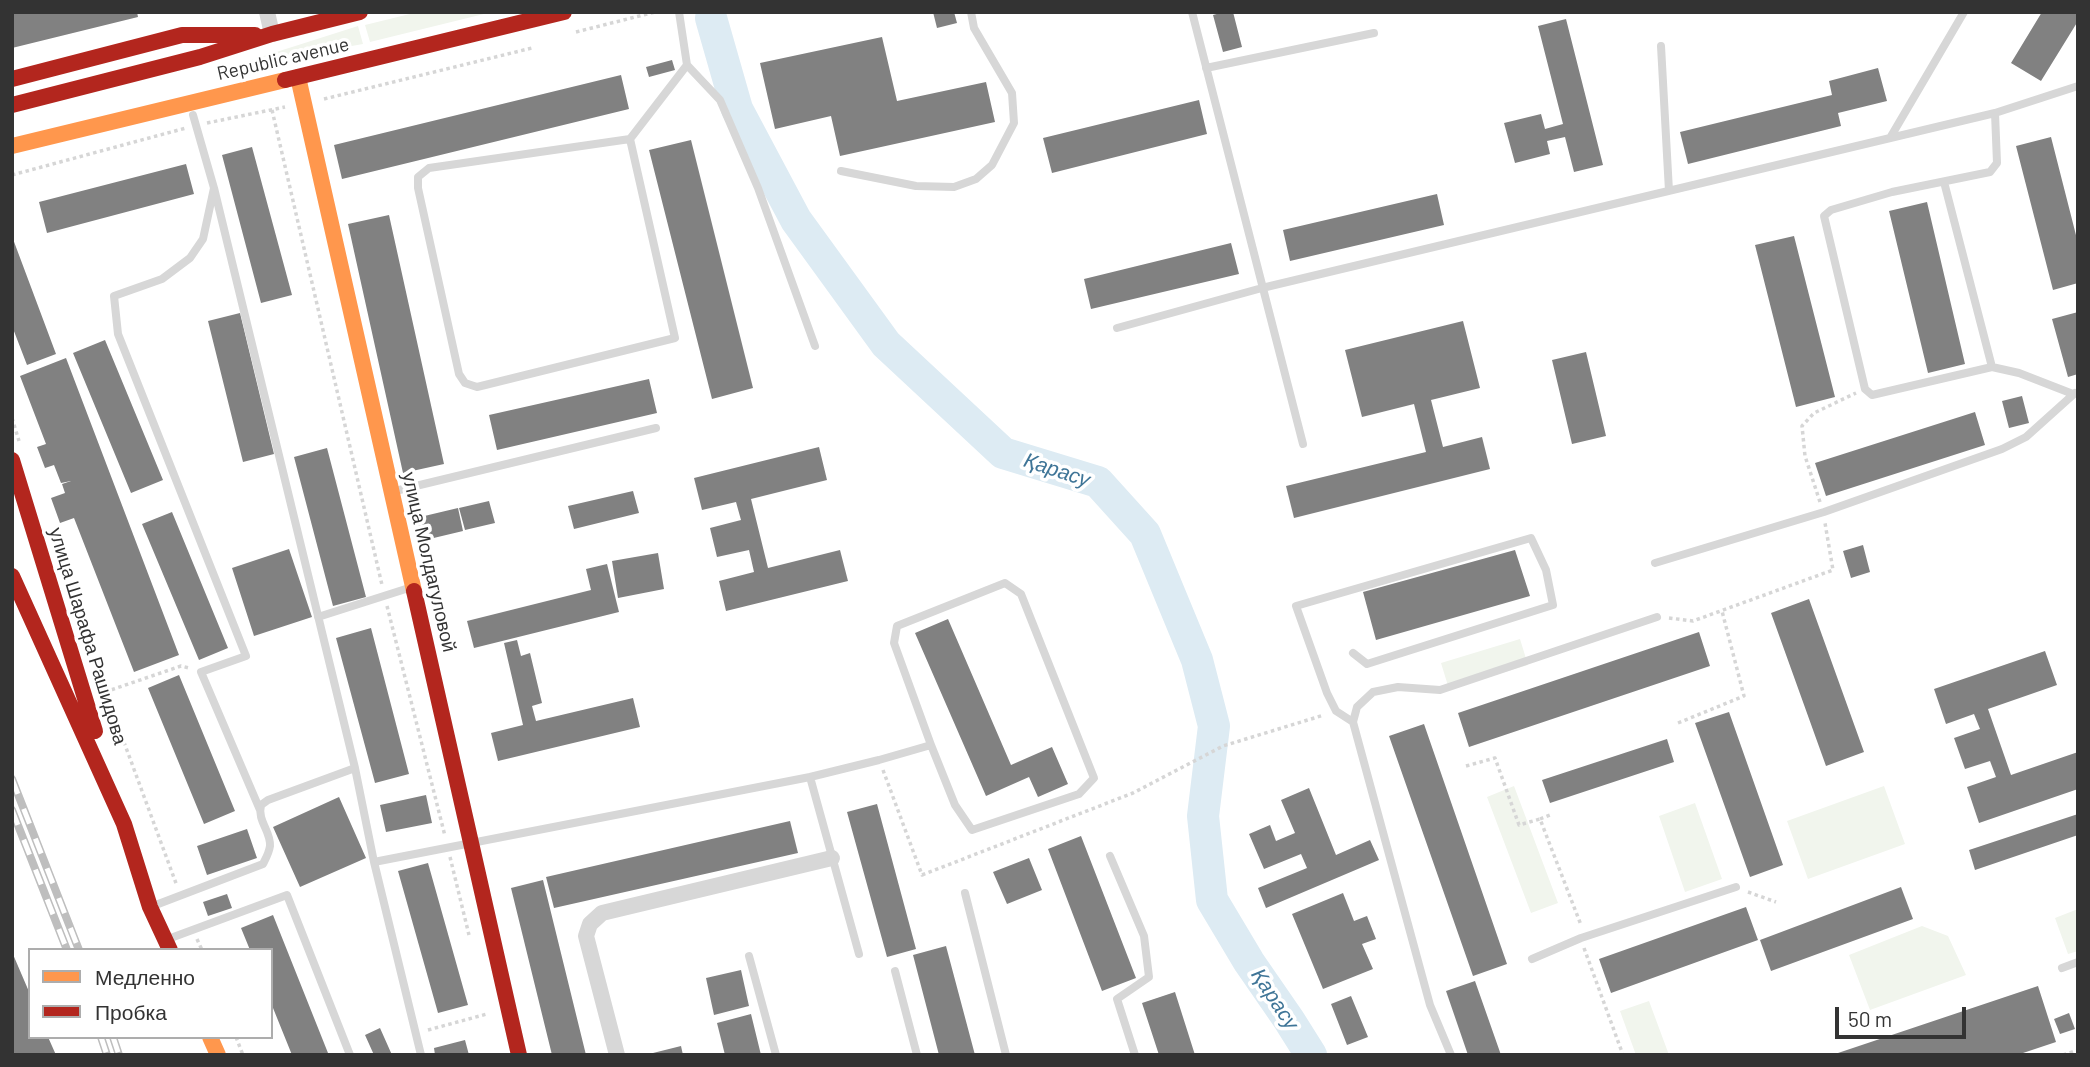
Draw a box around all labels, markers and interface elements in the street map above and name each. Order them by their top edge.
street label: Republic avenue [215,33,351,85]
water label: Қарасу [1021,447,1093,493]
street label: улица Молдагуловой [397,470,461,654]
street label: улица Шарафа Рашидова [44,525,132,747]
legend [28,948,273,1039]
text: Медленно [95,964,195,989]
water label: Қарасу [1246,964,1304,1034]
scale bar [1838,993,1969,1038]
text: Пробка [95,999,167,1024]
text: 50 m [1848,1006,1892,1031]

